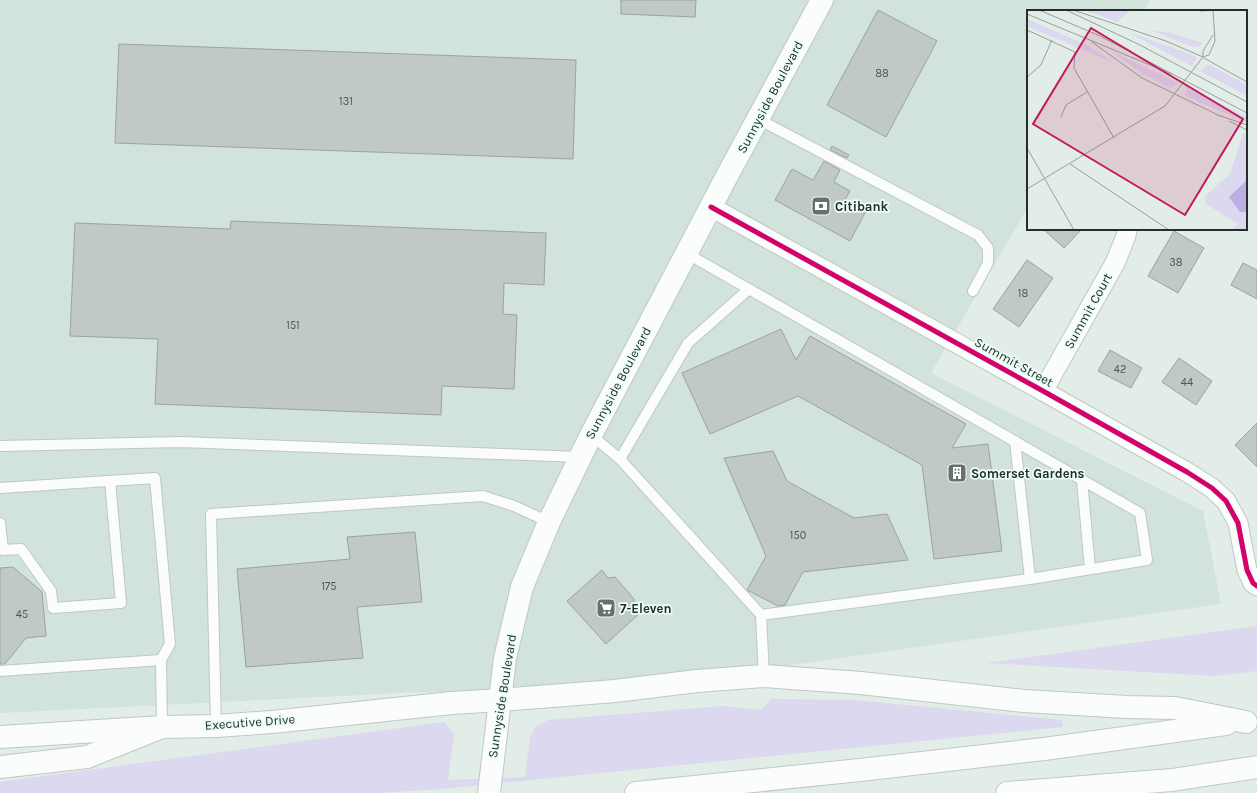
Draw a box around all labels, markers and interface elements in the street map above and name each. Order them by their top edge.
inset map [1027,10,1247,230]
street label: Sunnyside Boulevard [734,38,806,156]
house number: 88 [875,67,889,80]
house number: 131 [339,95,353,108]
bank icon: Citibank [810,195,832,217]
place label: Citibank [835,199,889,214]
house number: 38 [1169,256,1183,269]
street label: Summit Court [1061,270,1115,352]
house number: 18 [1018,287,1028,300]
house number: 151 [286,319,300,332]
street label: Sunnyside Boulevard [582,324,654,442]
street label: Summit Street [972,334,1056,390]
house number: 42 [1114,363,1126,376]
house number: 44 [1181,376,1193,389]
building icon: Somerset Gardens [946,462,968,484]
place label: Somerset Gardens [971,466,1085,481]
house number: 150 [790,529,806,542]
house number: 175 [321,580,337,593]
supermarket icon: 7-Eleven [595,597,617,619]
place label: 7-Eleven [620,601,672,616]
house number: 45 [16,608,28,621]
street label: Sunnyside Boulevard [485,633,519,759]
street label: Executive Drive [204,711,296,733]

